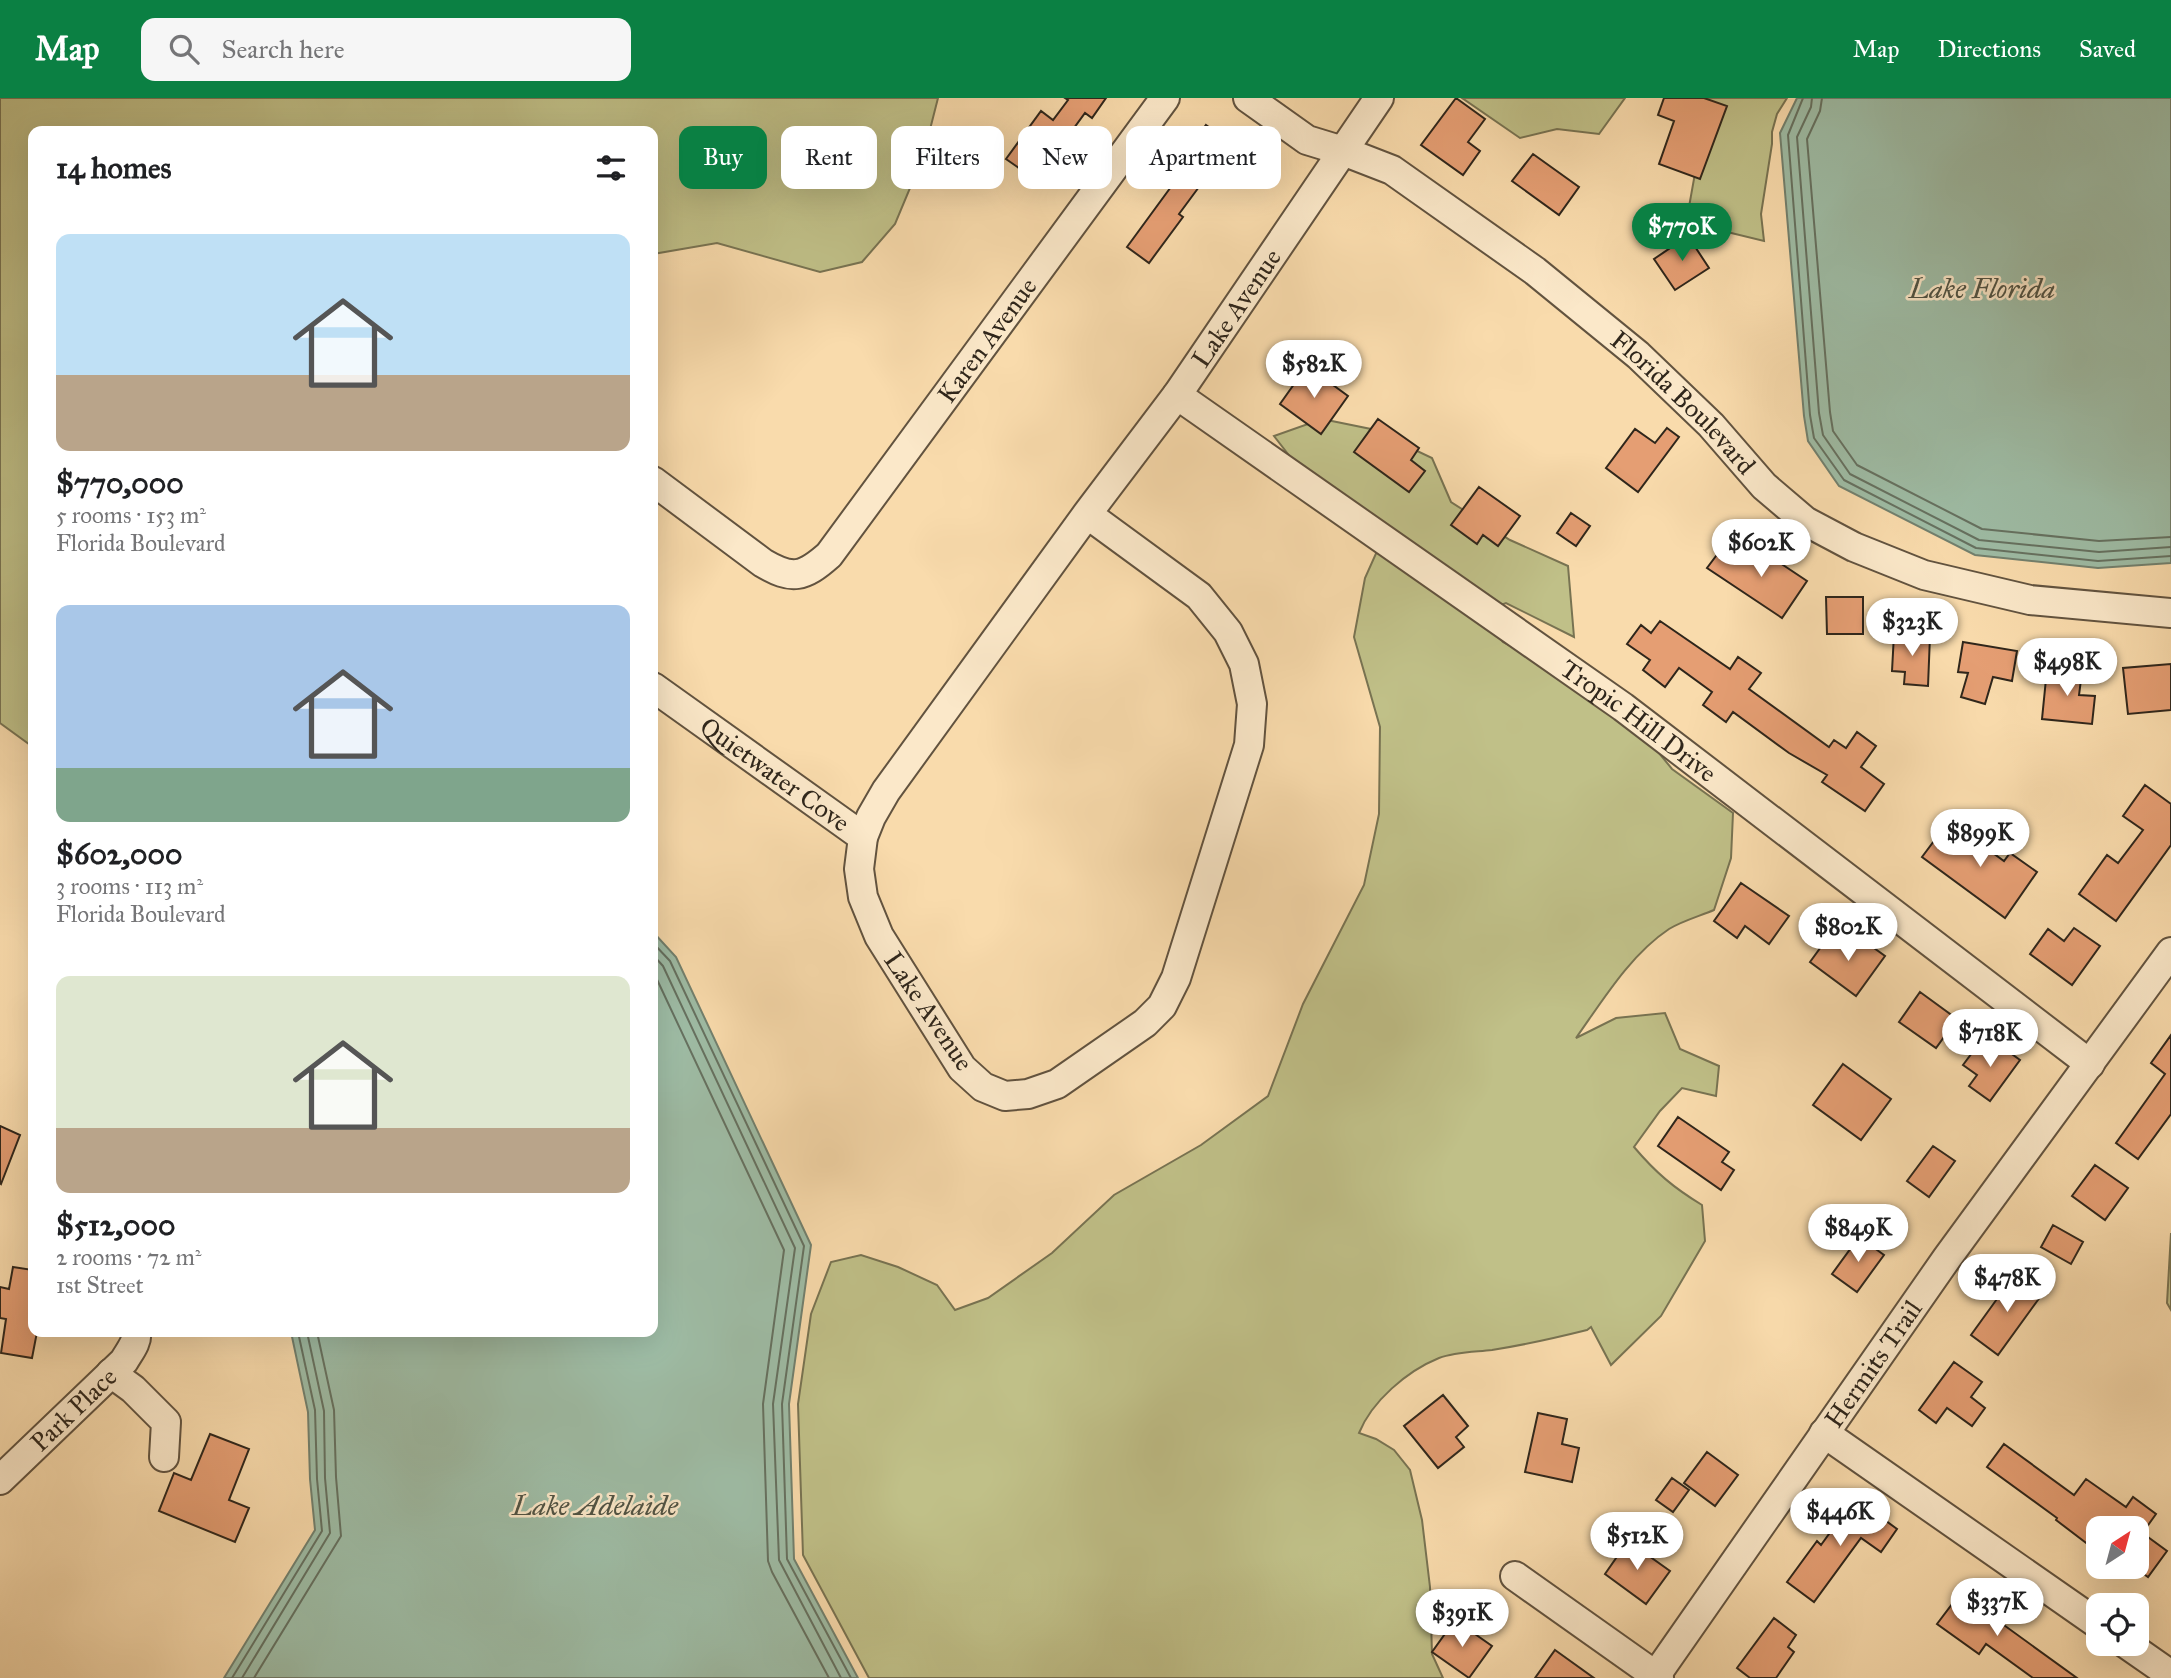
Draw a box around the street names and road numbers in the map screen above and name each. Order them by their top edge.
street label: Lake Avenue [1185,242,1288,373]
street label: Karen Avenue [930,271,1044,409]
street label: Florida Boulevard [1604,323,1763,481]
street label: Tropic Hill Drive [1554,652,1723,789]
street label: Quietwater Cove [694,710,856,839]
street label: Lake Avenue [878,945,981,1077]
street label: Hermits Trail [1818,1294,1929,1434]
street label: Park Place [24,1361,124,1458]

